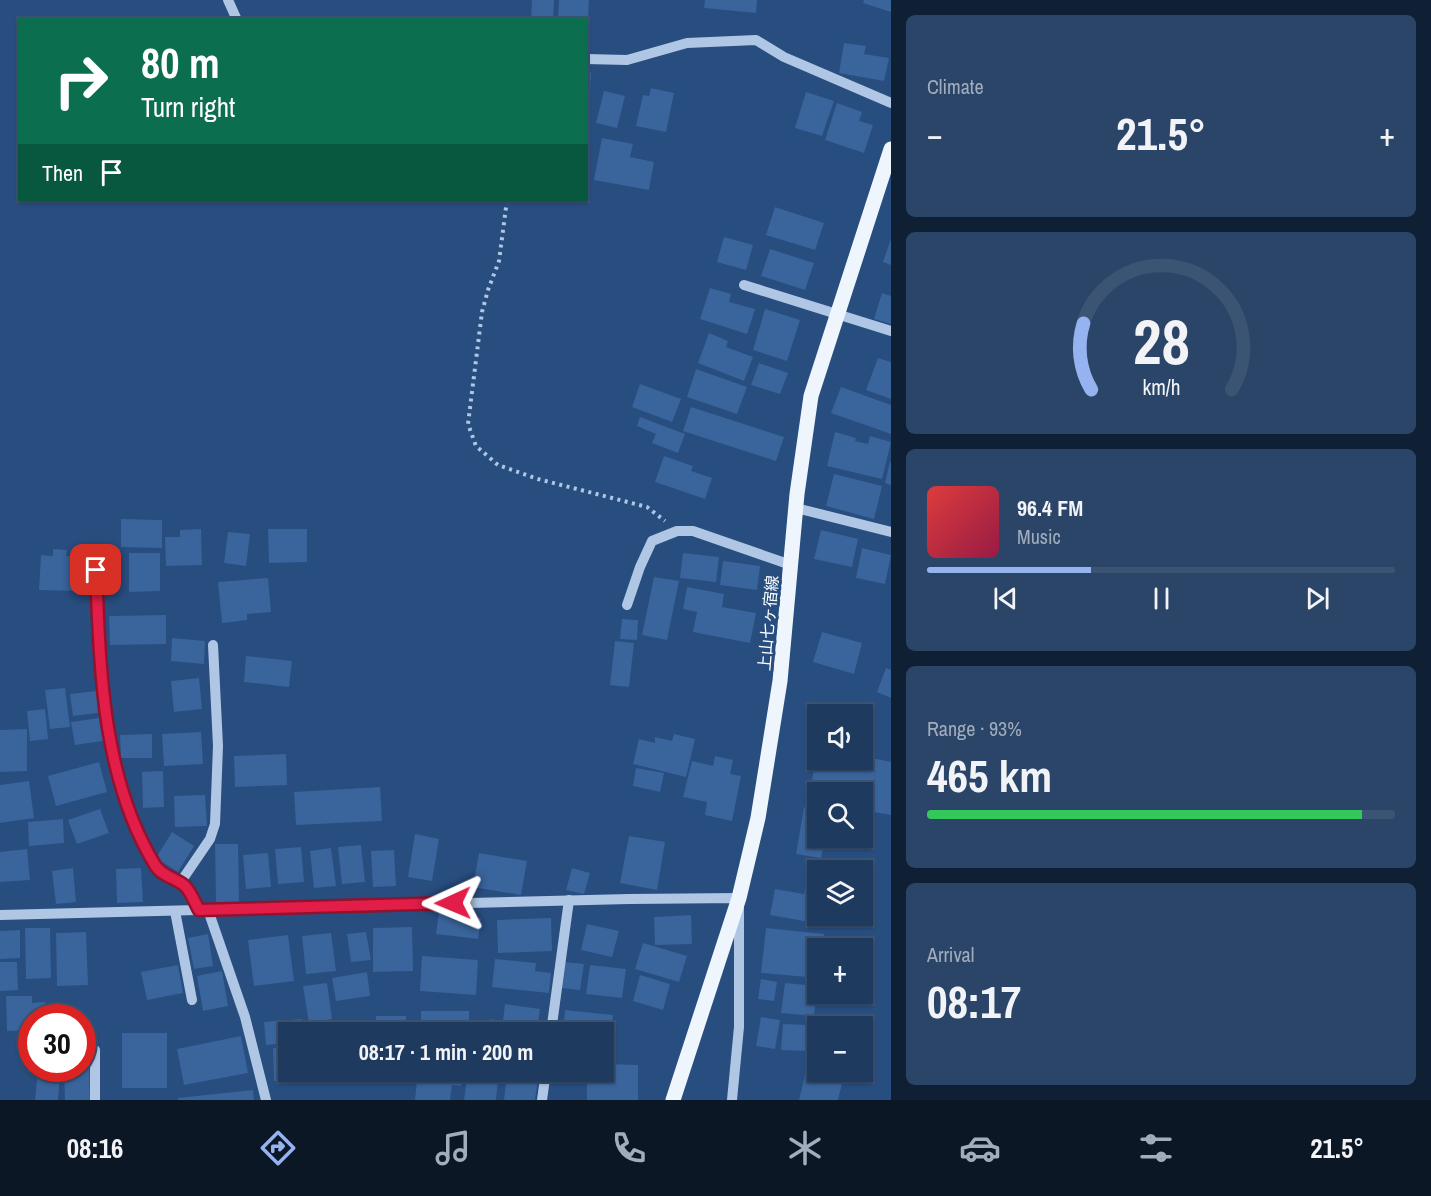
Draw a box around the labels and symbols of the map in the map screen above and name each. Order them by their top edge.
pin [70,544,121,595]
street label: 上山七ヶ宿線 [753,574,783,672]
position arrow [421,871,485,935]
speed limit sign: 30 [18,1004,96,1082]

